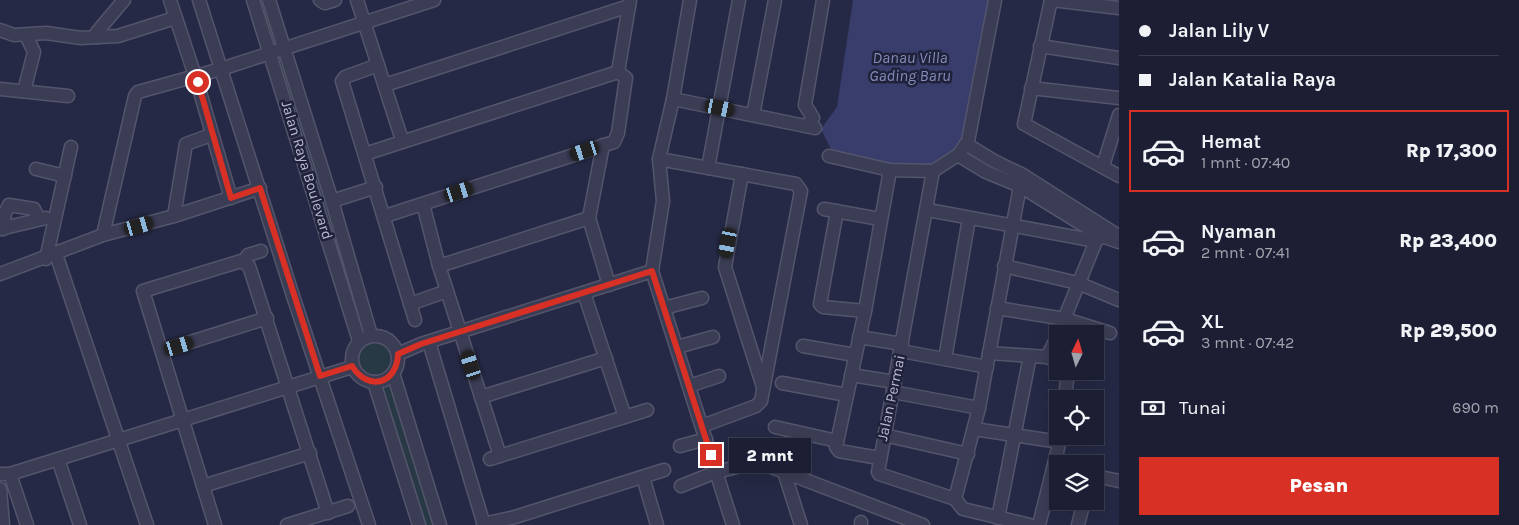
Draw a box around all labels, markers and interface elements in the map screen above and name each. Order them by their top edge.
text: Jalan Lily V [1169,20,1269,42]
water label: Danau Villa Gading Baru [869,48,951,85]
text: Jalan Katalia Raya [1169,69,1336,91]
route start [187,71,209,93]
street label: Jalan Raya Boulevard [277,98,337,242]
car [703,98,736,118]
icon: car [1141,129,1186,174]
text: Hemat [1201,131,1261,153]
car [568,139,601,163]
text: Rp 17,300 [1406,140,1497,162]
text: 1 mnt · 07:40 [1201,153,1290,172]
car [442,180,475,204]
car [122,215,155,237]
icon: car [1141,219,1186,264]
text: Nyaman [1201,221,1276,243]
car [717,227,738,259]
text: Rp 23,400 [1399,230,1497,252]
text: 2 mnt · 07:41 [1201,243,1290,262]
icon: car [1141,309,1186,354]
text: XL [1201,311,1223,333]
text: Rp 29,500 [1400,320,1497,342]
north arrow [1049,325,1104,380]
map controls [1049,325,1104,510]
text: 3 mnt · 07:42 [1201,333,1294,352]
car [162,334,195,358]
car [459,348,482,382]
street label: Jalan Permai [873,353,909,443]
button: locate [1049,390,1104,445]
icon: cash [1139,394,1167,422]
text: Tunai [1179,397,1226,419]
text: 690 m [1452,398,1499,417]
callout: 2 mnt [728,438,811,472]
route end [700,444,722,466]
text: 2 mnt [747,446,793,465]
button: layers [1049,455,1104,510]
button: Pesan [1139,457,1499,515]

